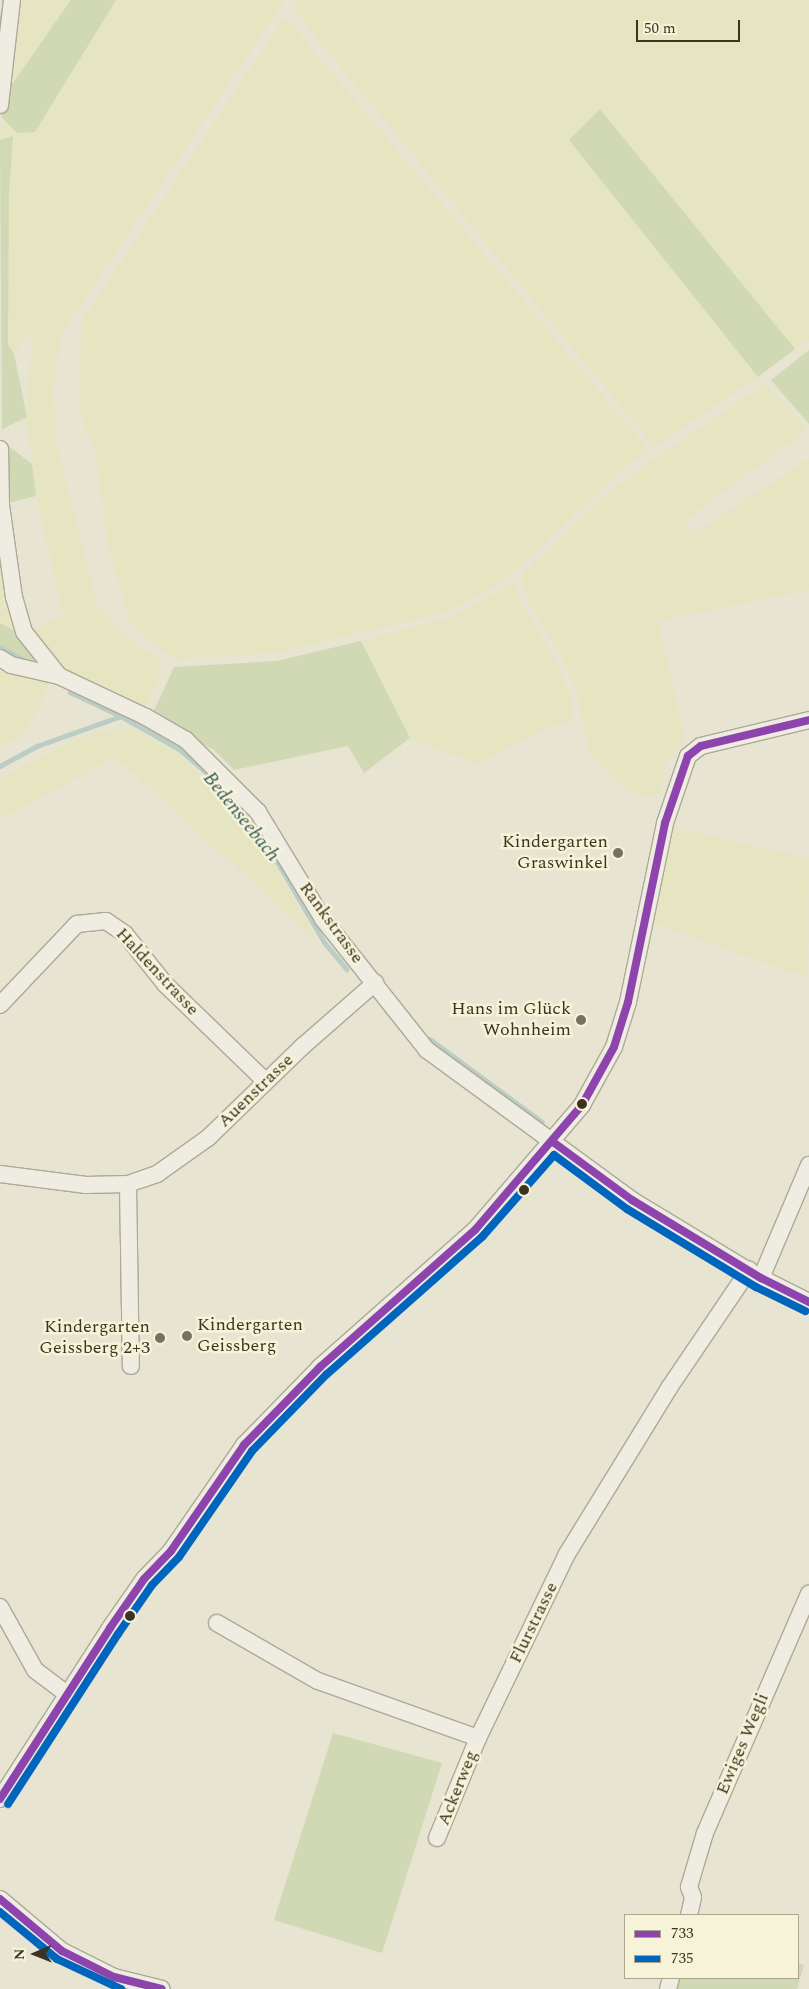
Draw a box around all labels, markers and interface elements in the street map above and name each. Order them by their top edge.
scale bar [639,10,743,42]
text: 50 m [644,17,676,40]
water label: Bedenseebach [198,768,284,866]
place label: Kindergarten Graswinkel [502,832,608,874]
marker: Kindergarten Graswinkel [612,847,624,859]
street label: Rankstrasse [294,878,368,968]
street label: Haldenstrasse [111,924,203,1020]
place label: Hans im Glück Wohnheim [451,999,571,1042]
marker: Hans im Glück Wohnheim [575,1014,587,1026]
street label: Auenstrasse [214,1050,298,1132]
unlabelled marker [577,1099,587,1109]
unlabelled marker [519,1185,529,1195]
place label: Kindergarten Geissberg [197,1315,303,1358]
place label: Kindergarten Geissberg 2+3 [39,1317,150,1360]
marker: Kindergarten Geissberg [181,1330,193,1342]
marker: Kindergarten Geissberg 2+3 [154,1332,166,1344]
street label: Flurstrasse [505,1579,563,1667]
unlabelled marker [125,1611,135,1621]
street label: Ewiges Wegli [712,1690,774,1798]
street label: Ackerweg [433,1747,483,1829]
legend [624,1914,799,1979]
text: 733 [671,1922,694,1945]
north arrow [10,1929,60,1979]
text: 735 [671,1947,694,1970]
text: N [9,1948,30,1960]

